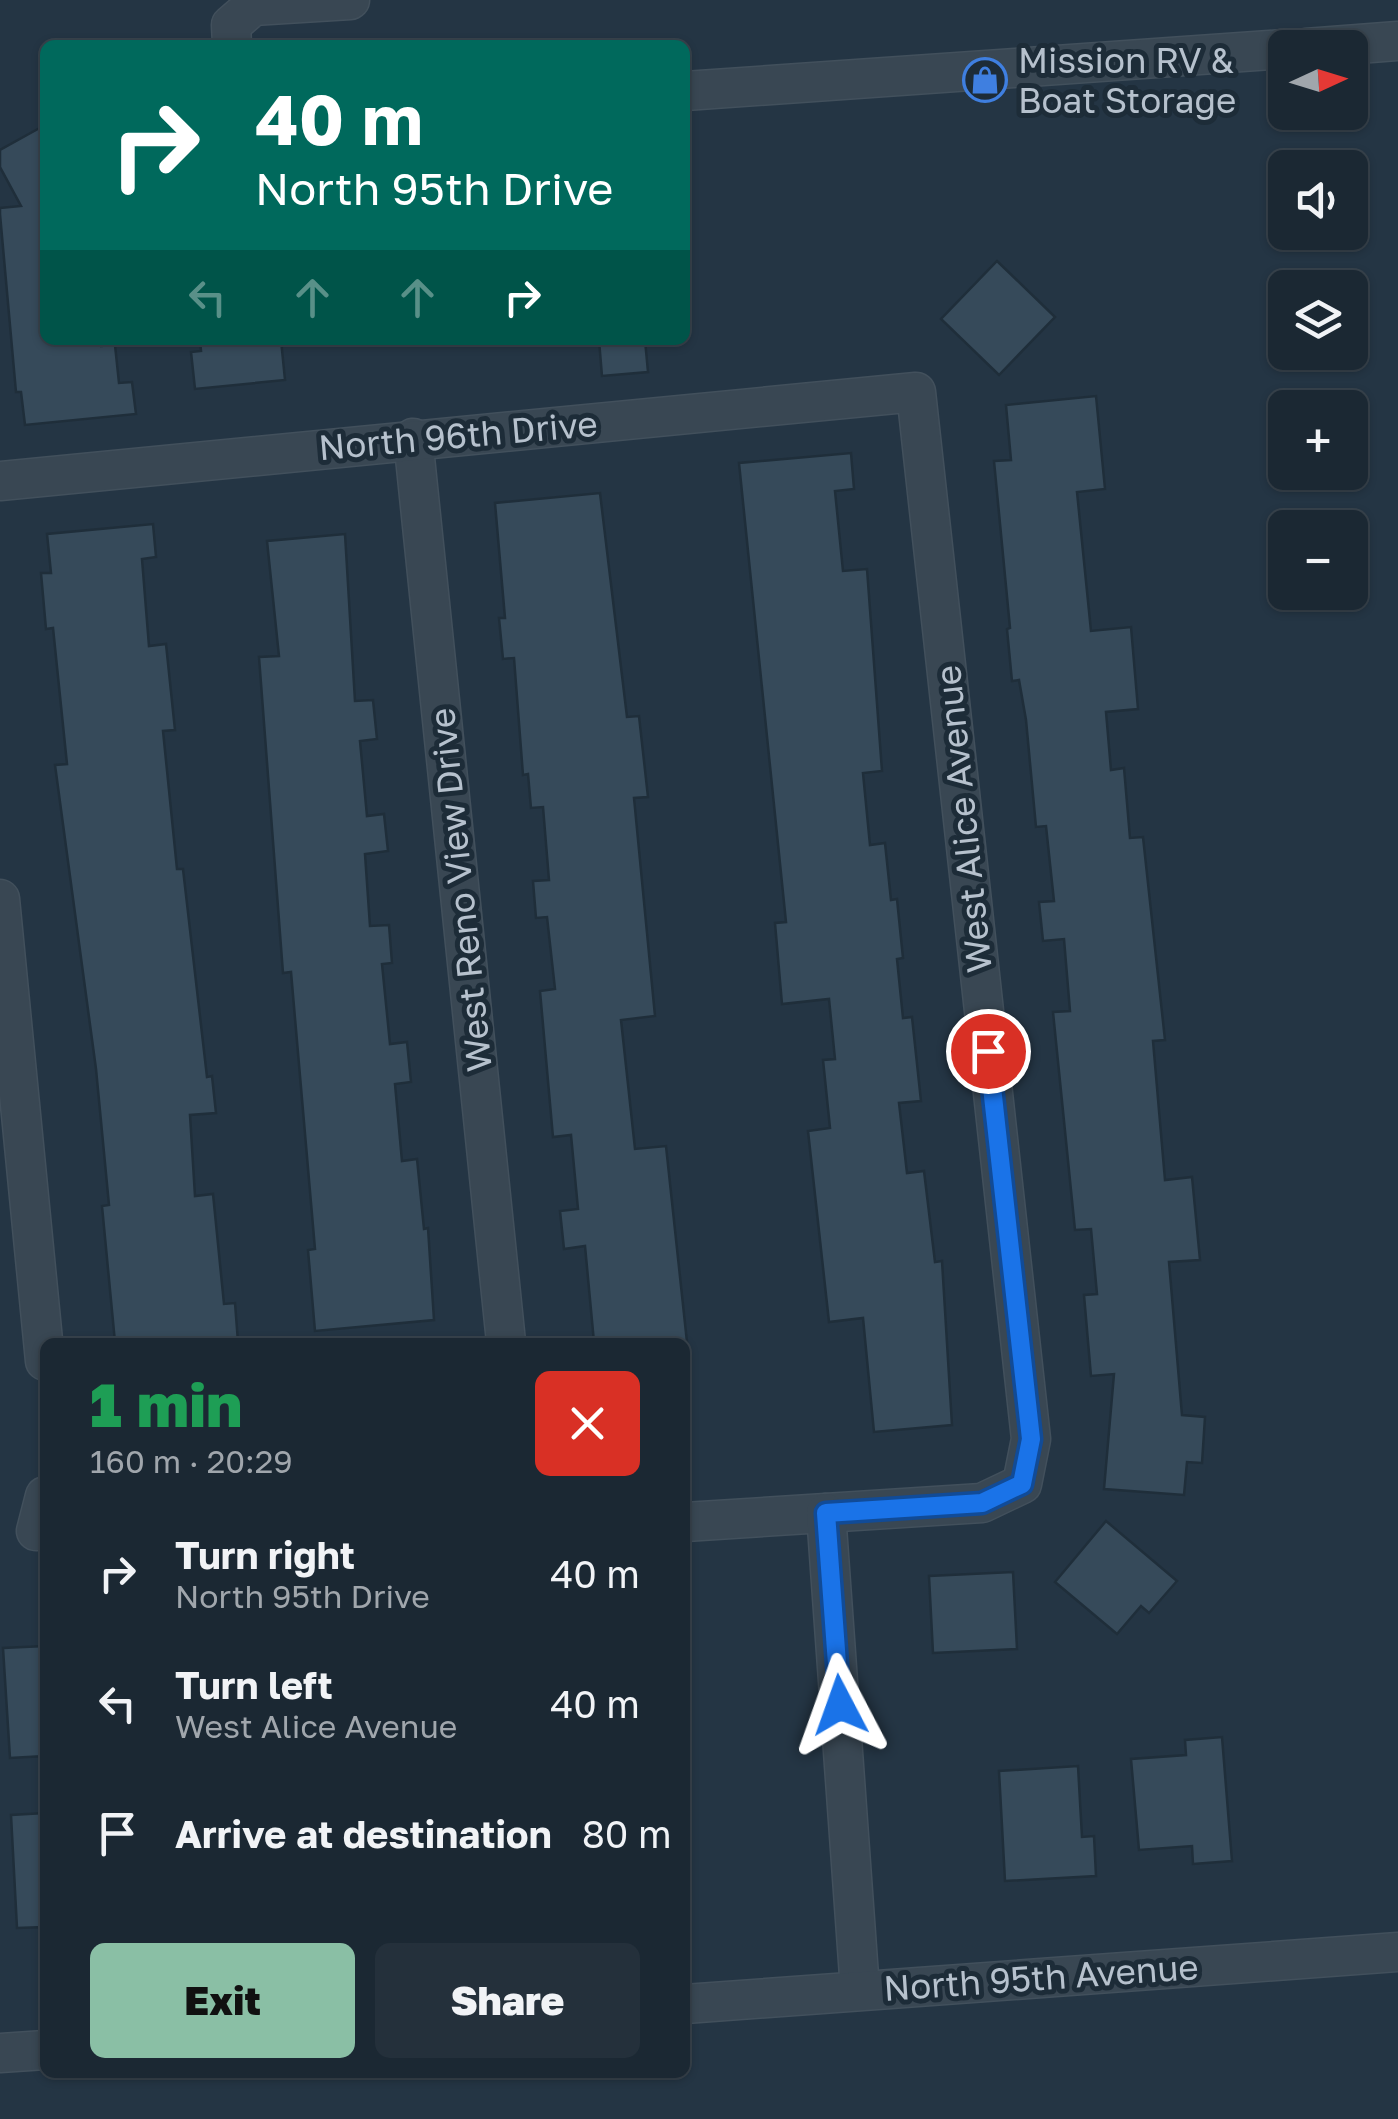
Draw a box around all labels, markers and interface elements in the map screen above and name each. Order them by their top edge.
north arrow [1268,30,1368,130]
map controls [1268,30,1368,610]
place label: Mission RV & Boat Storage [1018,39,1236,121]
shop icon: Mission RV & Boat Storage [962,57,1008,103]
text: 40 m [255,76,423,160]
icon: right [90,80,220,210]
button: sound [1268,150,1368,250]
text: North 95th Drive [255,161,613,215]
icon: left [180,270,235,325]
icon: ahead [285,270,340,325]
icon: ahead [390,270,445,325]
icon: right [495,270,550,325]
button: layers [1268,270,1368,370]
button: + [1268,390,1368,490]
street label: North 96th Drive [317,402,599,468]
button: − [1268,510,1368,610]
street label: West Alice Avenue [926,663,1000,975]
street label: West Reno View Drive [420,706,500,1074]
pin [946,1009,1031,1094]
icon: arrive [961,1024,1016,1079]
text: 1 min [90,1368,242,1440]
button: close [535,1371,640,1476]
text: 160 m · 20:29 [90,1442,293,1480]
text: Turn right [175,1532,355,1577]
icon: right [90,1546,145,1601]
text: 40 m [550,1551,640,1596]
text: North 95th Drive [175,1577,430,1615]
position arrow [788,1653,892,1757]
text: Turn left [175,1662,333,1707]
icon: left [90,1676,145,1731]
text: 40 m [550,1681,640,1726]
text: West Alice Avenue [175,1707,457,1745]
icon: arrive [90,1806,145,1861]
text: Arrive at destination [175,1811,552,1856]
text: 80 m [582,1811,672,1856]
button: Exit [90,1943,355,2058]
button: Share [375,1943,640,2058]
street label: North 95th Avenue [882,1945,1200,2009]

